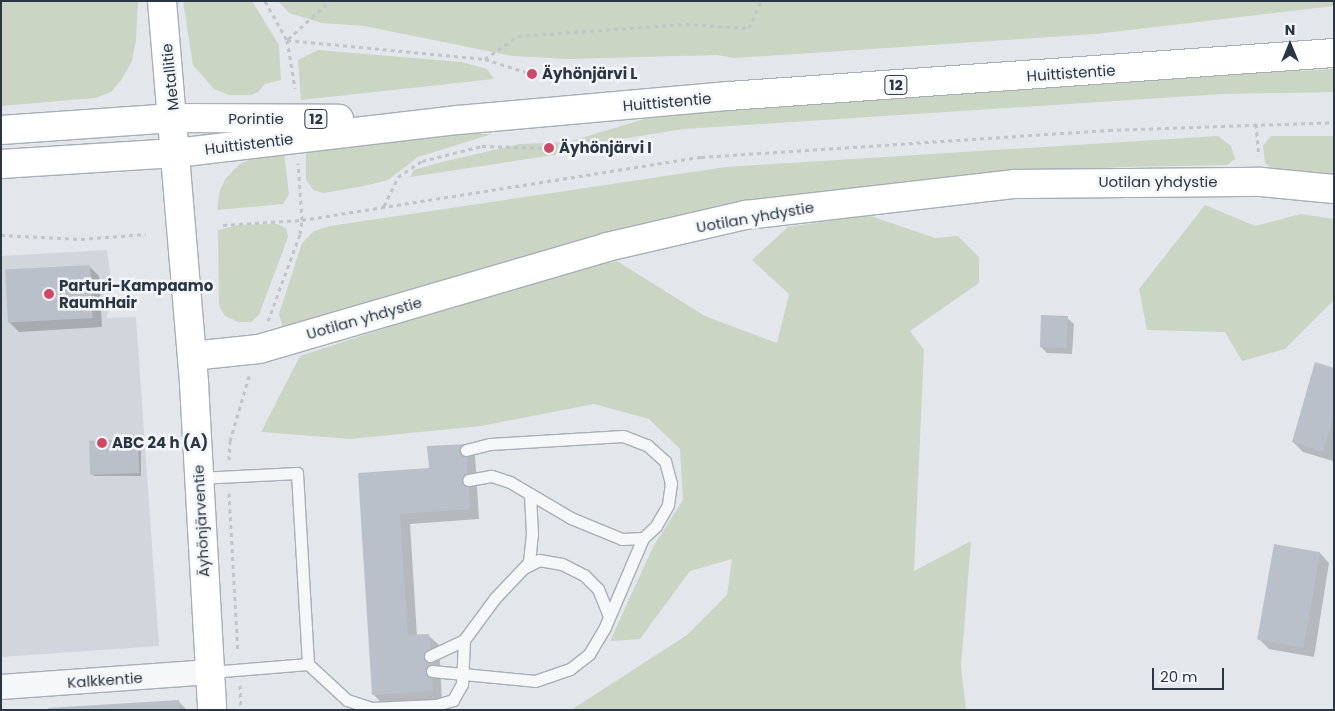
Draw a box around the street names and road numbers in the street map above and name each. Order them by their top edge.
street label: Metallitie [158,43,182,111]
street label: Huittistentie [1026,61,1116,85]
road number: 12 [884,74,908,96]
street label: Huittistentie [622,89,712,115]
road number: 12 [304,108,328,130]
street label: Porintie [228,110,284,128]
street label: Huittistentie [204,130,294,158]
street label: Uotilan yhdystie [1098,173,1218,191]
street label: Uotilan yhdystie [695,198,815,236]
street label: Uotilan yhdystie [304,293,424,343]
street label: Äyhönjärventie [189,464,213,578]
street label: Kalkkentie [67,668,143,692]

